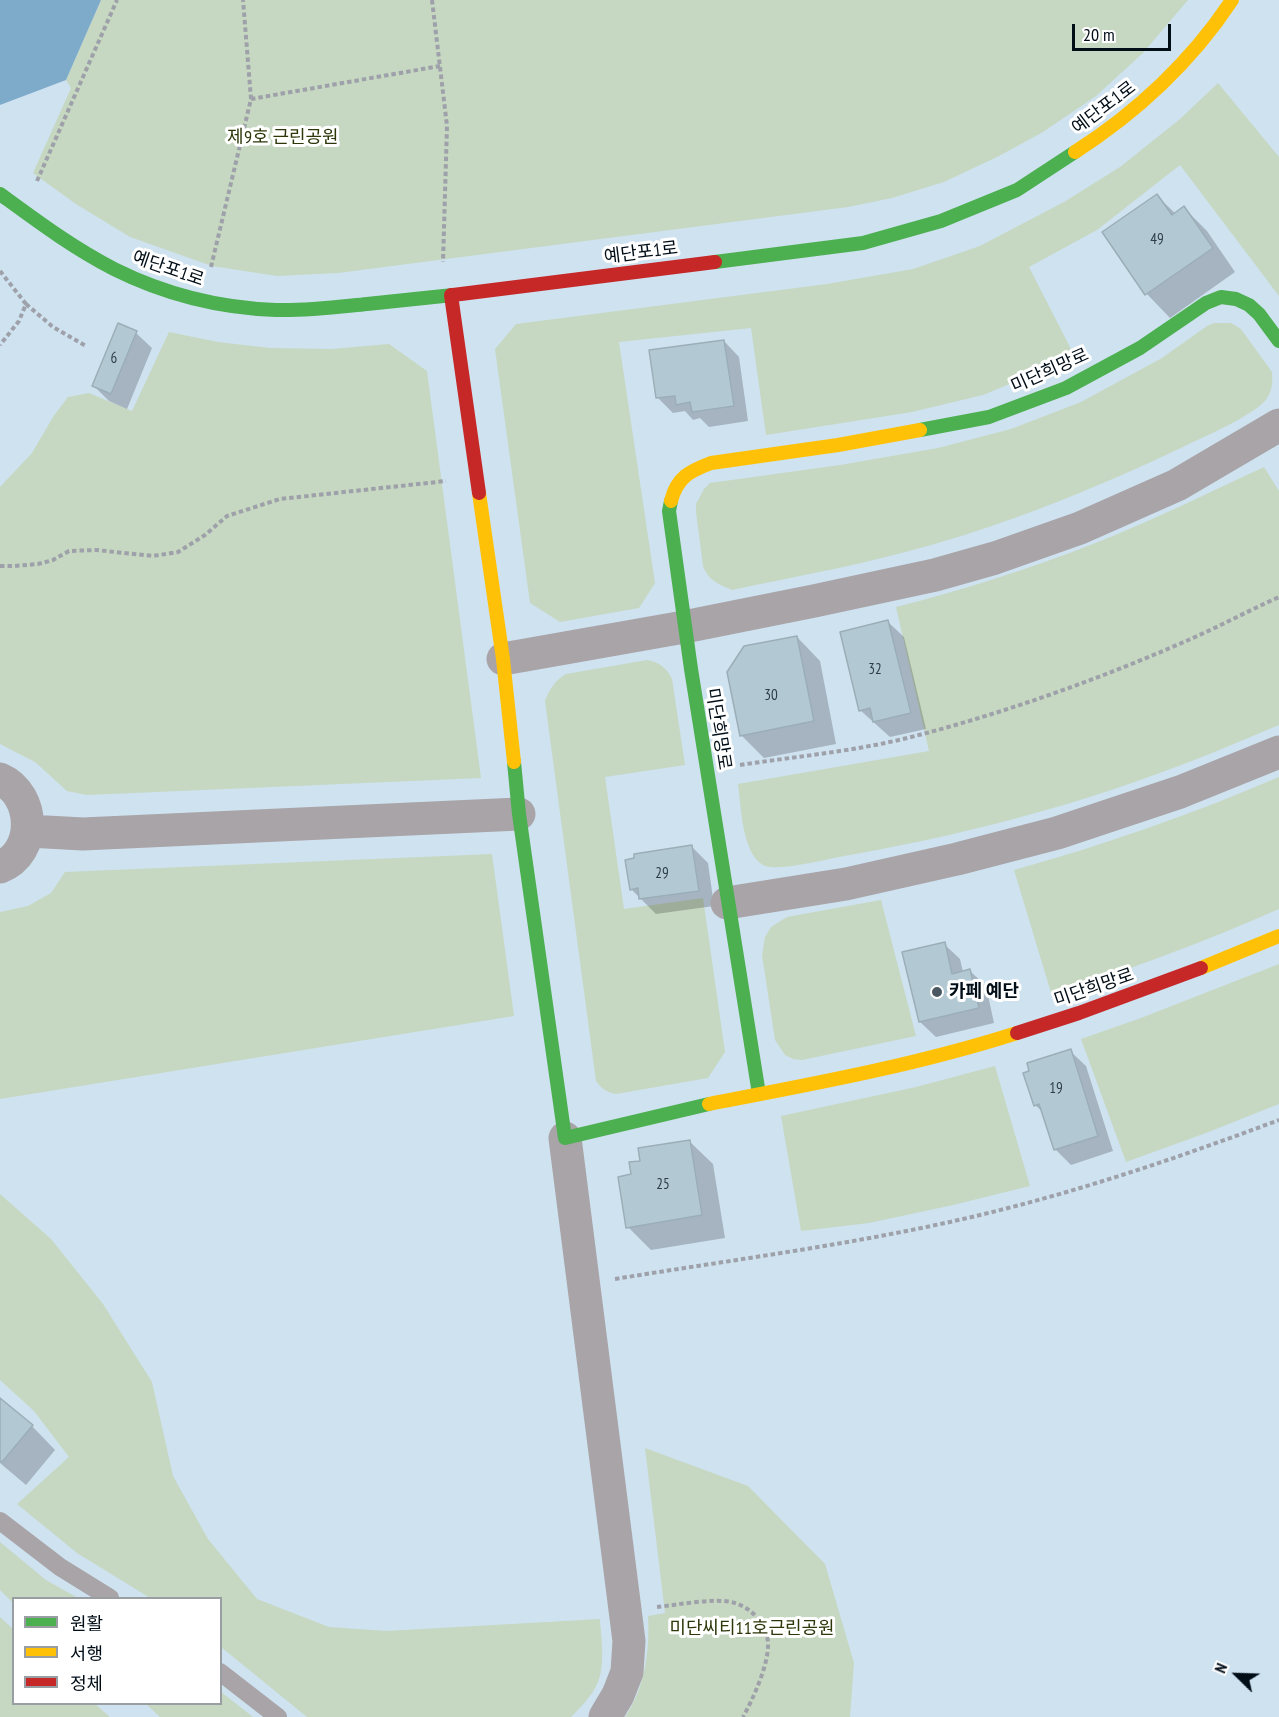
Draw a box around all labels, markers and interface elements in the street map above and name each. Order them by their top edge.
scale bar [1075,12,1174,50]
text: 20 m [1083,23,1115,46]
street label: 예단포1로 [1068,77,1140,139]
park label: 제9호 근린공원 [227,127,339,149]
house number: 49 [1150,231,1164,249]
street label: 예단포1로 [603,238,679,268]
street label: 예단포1로 [129,247,207,291]
street label: 미단희망로 [1008,344,1092,398]
house number: 6 [111,350,117,368]
house number: 32 [868,661,882,679]
street label: 미단희망로 [701,686,735,772]
house number: 30 [764,687,778,705]
house number: 29 [655,865,669,883]
street label: 미단희망로 [1051,964,1137,1012]
place label: 카페 예단 [949,981,1019,1003]
marker: 카페 예단 [930,985,944,999]
house number: 19 [1049,1080,1063,1098]
house number: 25 [656,1176,670,1194]
legend [12,1597,222,1705]
text: 원활 [70,1612,103,1635]
park label: 미단씨티11호근린공원 [669,1618,835,1640]
text: 서행 [70,1642,103,1665]
north arrow [1207,1645,1267,1705]
text: N [1210,1660,1231,1676]
text: 정체 [70,1672,103,1695]

